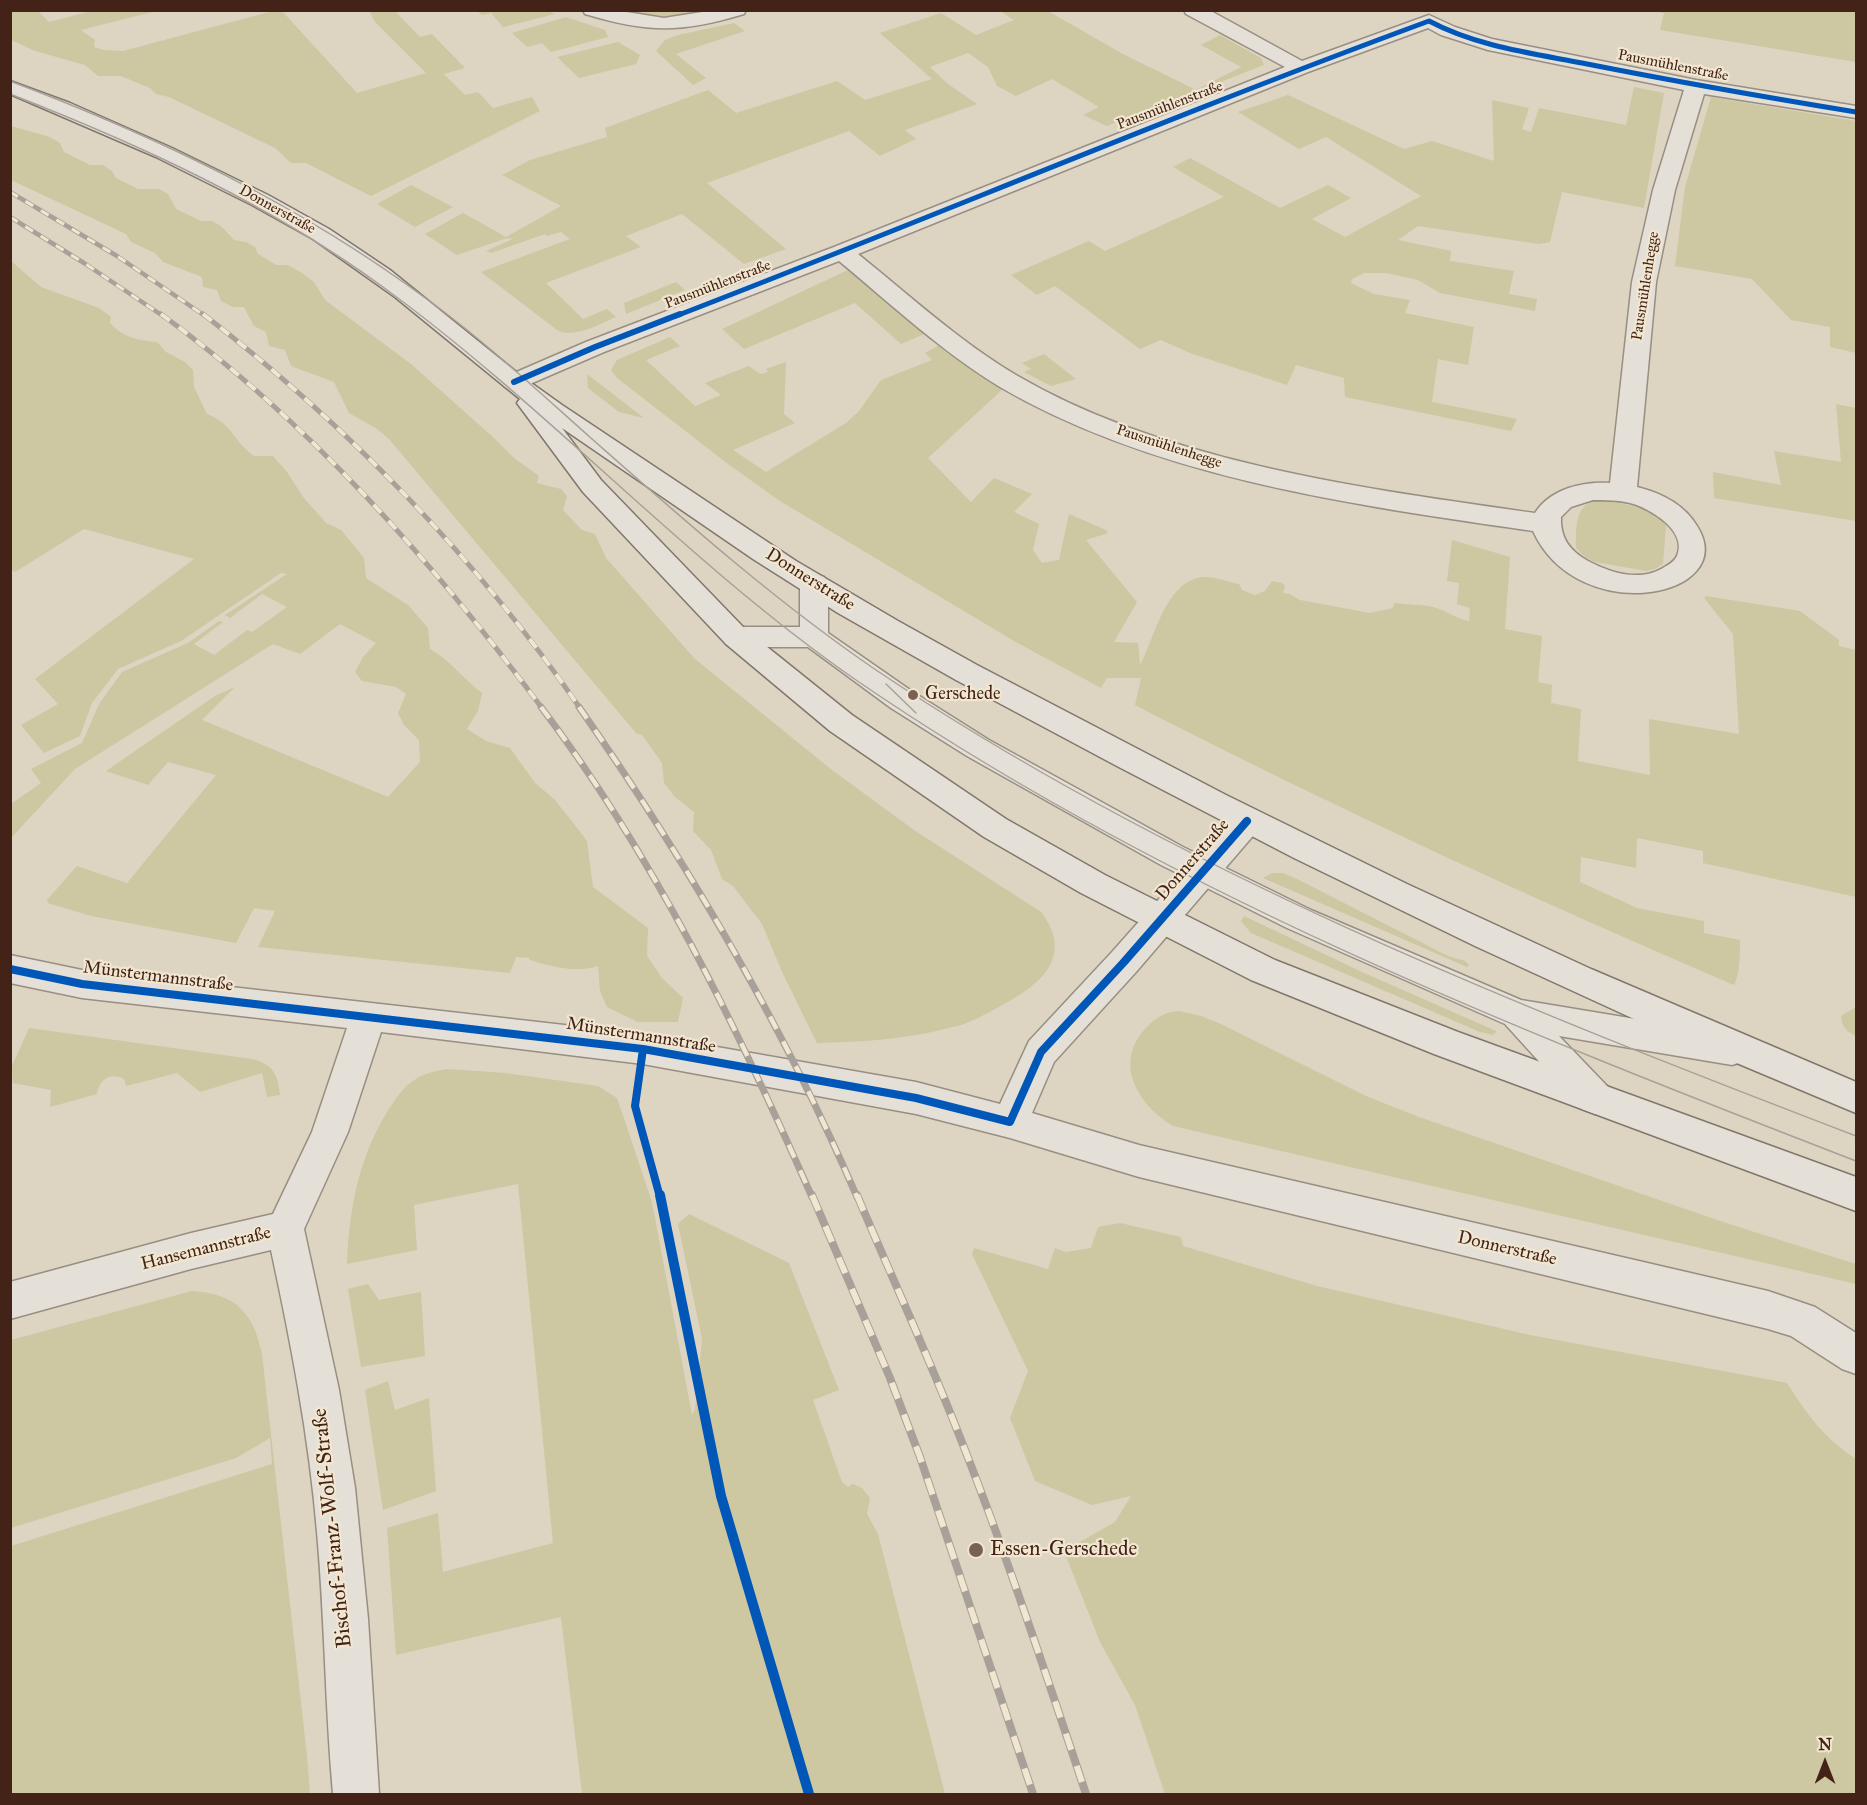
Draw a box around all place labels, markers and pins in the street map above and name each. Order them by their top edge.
place label: Gerschede [925,684,1001,706]
marker: Gerschede [906,688,920,702]
place label: Essen-Gerschede [990,1537,1137,1563]
marker: Essen-Gerschede [967,1541,985,1559]

